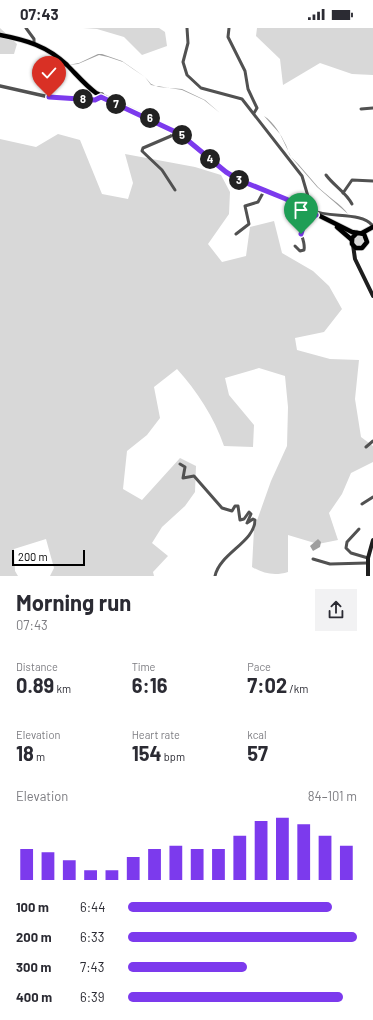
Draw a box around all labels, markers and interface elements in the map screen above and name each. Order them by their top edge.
text: 07:43 [20,5,59,23]
pin [32,56,66,97]
icon: check [38,62,60,84]
pin: 8 [73,89,93,109]
text: 8 [80,92,86,105]
pin: 7 [106,94,126,114]
text: 7 [113,97,119,110]
pin: 6 [140,108,160,128]
text: 6 [147,111,153,124]
pin: 5 [172,125,192,145]
text: 5 [179,128,185,141]
pin: 4 [200,149,220,169]
text: 4 [207,152,213,165]
pin: 3 [229,170,249,190]
text: 3 [236,173,242,186]
pin [284,193,318,234]
icon: arrive [290,199,312,221]
scale bar [12,548,85,567]
text: 200 m [18,550,48,563]
text: Morning run [16,589,131,615]
button: share [315,589,357,631]
text: 07:43 [16,617,48,633]
text: Distance [16,660,58,673]
text: Time [132,660,155,673]
text: Pace [247,660,271,673]
text: 0.89 [16,673,54,697]
text: 6:16 [132,673,168,697]
text: 7:02 [247,673,287,697]
text: km [54,682,71,695]
text: /km [287,682,308,695]
text: Elevation [16,728,60,741]
text: Heart rate [132,728,180,741]
text: kcal [247,728,267,741]
text: 18 [16,741,34,765]
text: 154 [132,741,162,765]
text: 57 [247,741,268,765]
text: m [34,750,45,763]
text: bpm [162,750,185,763]
text: Elevation [16,788,68,804]
text: 84–101 m [308,788,357,804]
text: 100 m [16,899,49,915]
text: 6:44 [80,899,105,915]
text: 200 m [16,929,52,945]
text: 6:33 [80,929,105,945]
text: 300 m [16,959,51,975]
text: 7:43 [80,959,104,975]
text: 400 m [16,989,52,1005]
text: 6:39 [80,989,105,1005]

